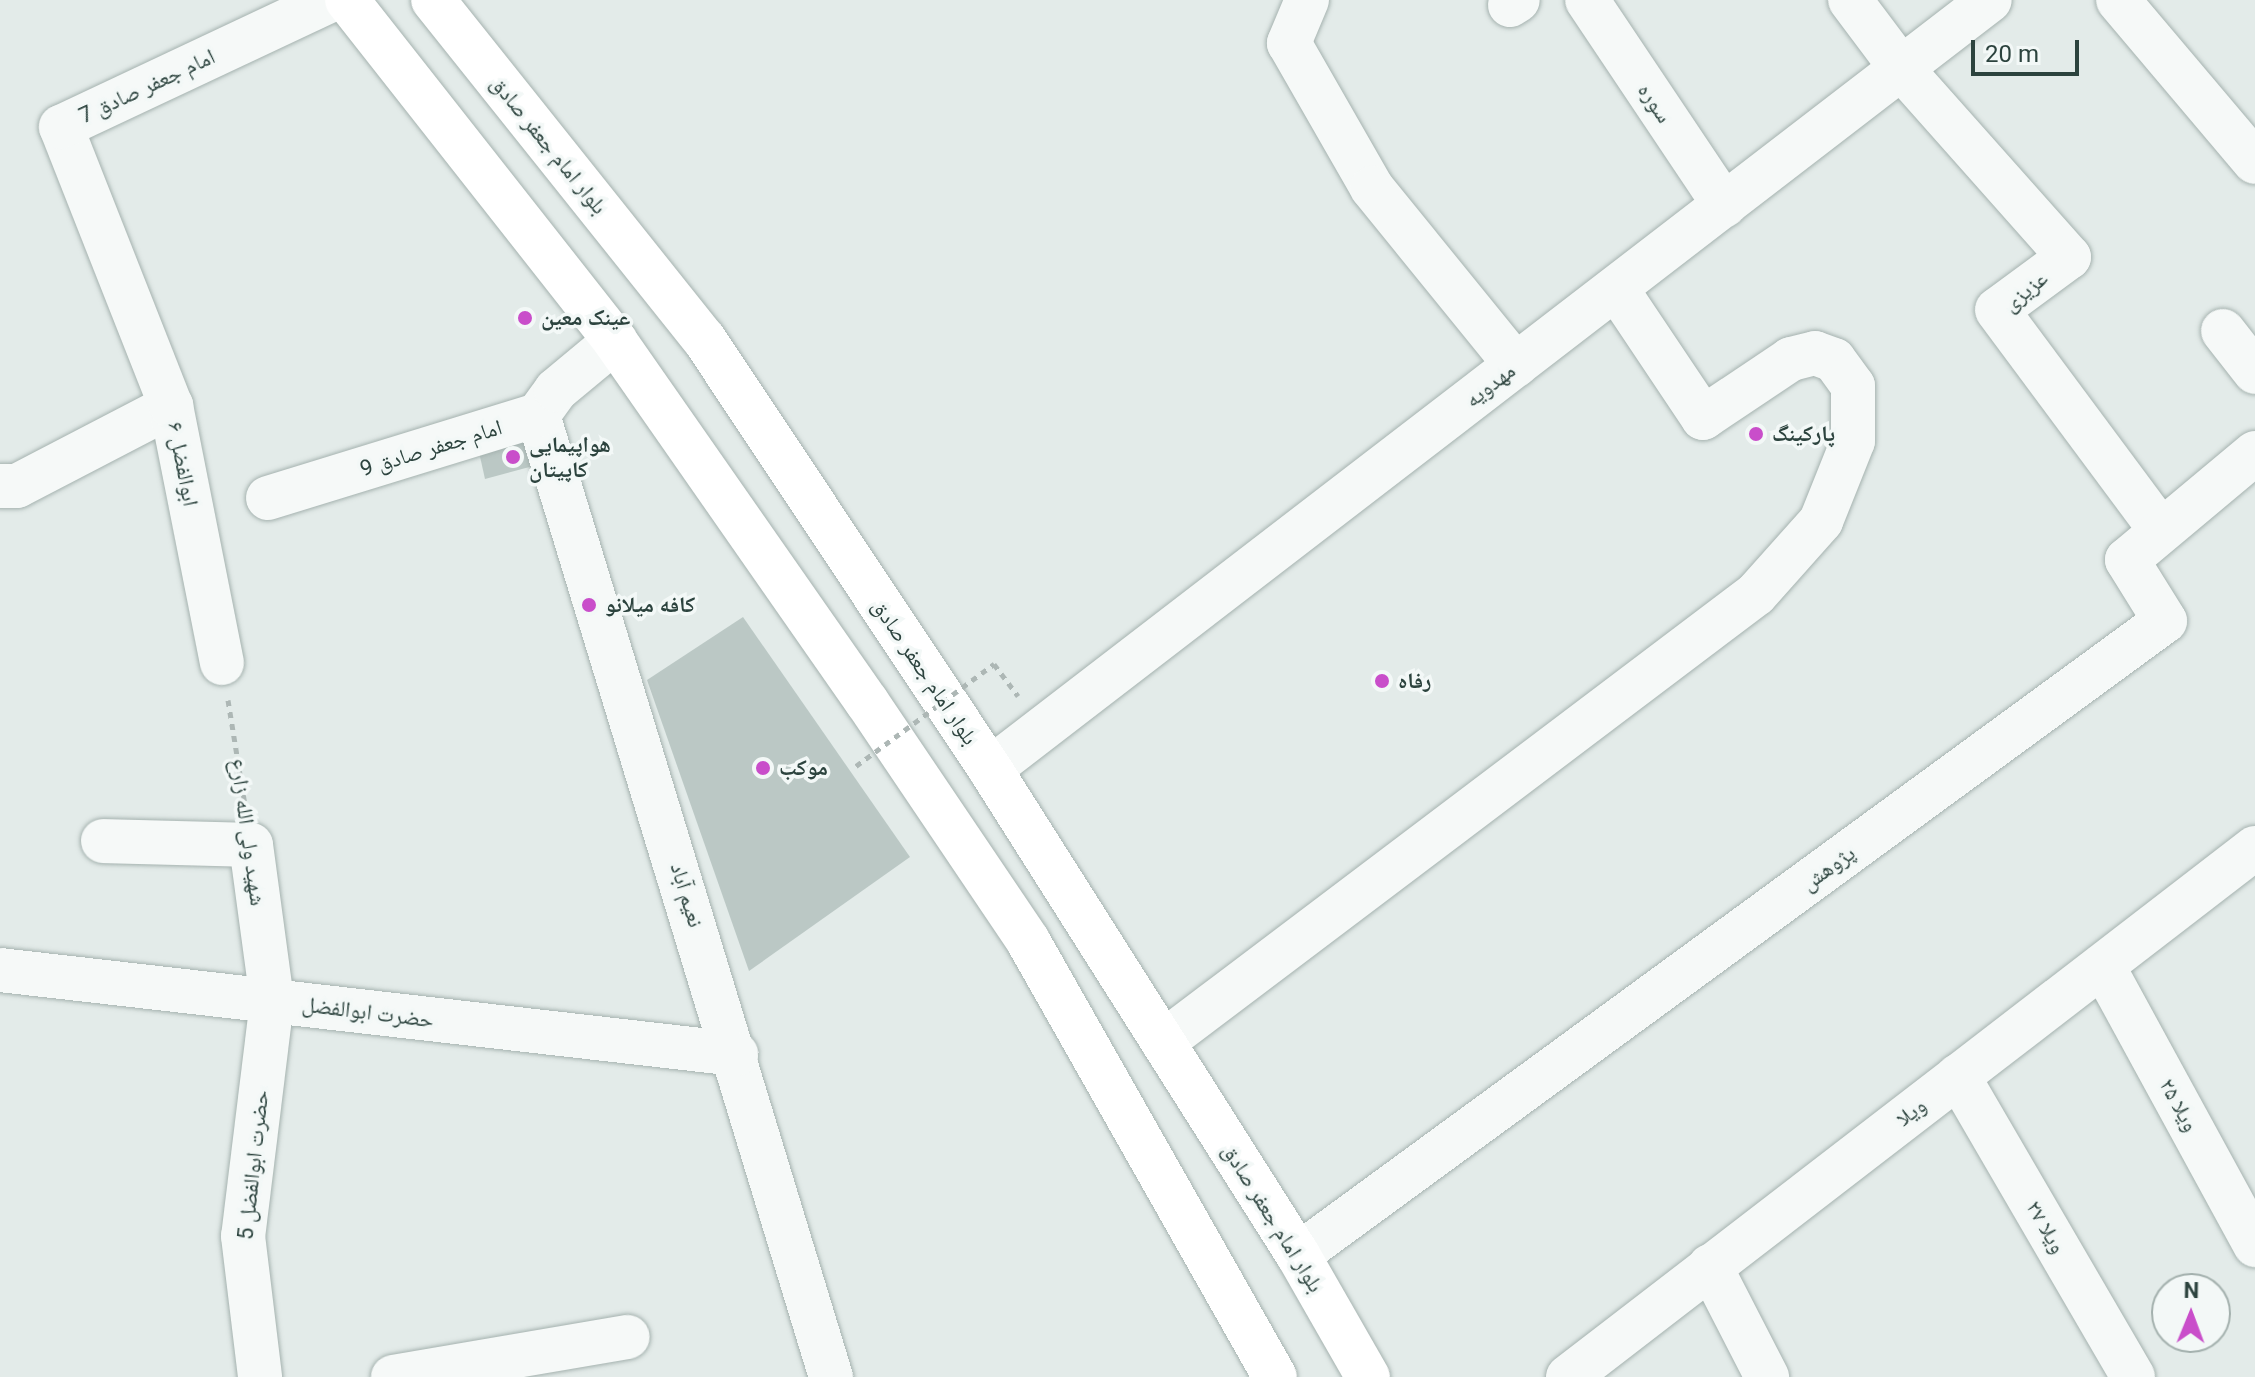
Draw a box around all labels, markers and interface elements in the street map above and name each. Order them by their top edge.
scale bar [1975,24,2083,74]
text: 20 m [1985,40,2039,68]
street label: امام جعفر صادق 7 [75,43,219,129]
street label: بلوار امام جعفر صادق [485,71,613,219]
street label: سوره [1632,78,1678,128]
street label: عزیزی [1997,265,2053,317]
place label: عینک معین [541,305,630,331]
marker: عینک معین [516,309,534,327]
street label: مهدویه [1460,357,1520,413]
street label: امام جعفر صادق 9 [357,414,505,482]
street label: ابوالفضل ۶ [162,420,204,508]
place label: پارکینگ [1772,421,1835,447]
marker: پارکینگ [1747,425,1765,443]
place label: هواپیمایی کاپیتان [529,431,611,482]
marker: هواپیمایی کاپیتان [504,448,522,466]
place label: کافه میلانو [605,592,695,618]
street label: بلوار امام جعفر صادق [866,594,984,750]
marker: کافه میلانو [580,596,598,614]
place label: رفاه [1398,668,1431,694]
marker: رفاه [1373,672,1391,690]
place label: موکب [779,755,828,781]
street label: شهید ولی الله زارع [225,757,271,907]
marker: موکب [754,759,772,777]
street label: پژوهش [1796,840,1860,896]
street label: نعیم آباد [665,860,709,930]
street label: حضرت ابوالفضل [301,991,435,1033]
street label: ویلا ۲۵ [2154,1074,2204,1136]
street label: حضرت ابوالفضل 5 [232,1089,274,1241]
street label: ویلا [1891,1092,1931,1132]
street label: بلوار امام جعفر صادق [1217,1139,1329,1297]
street label: ویلا ۲۷ [2020,1196,2072,1258]
north arrow [2151,1273,2231,1353]
text: N [2183,1278,2199,1303]

